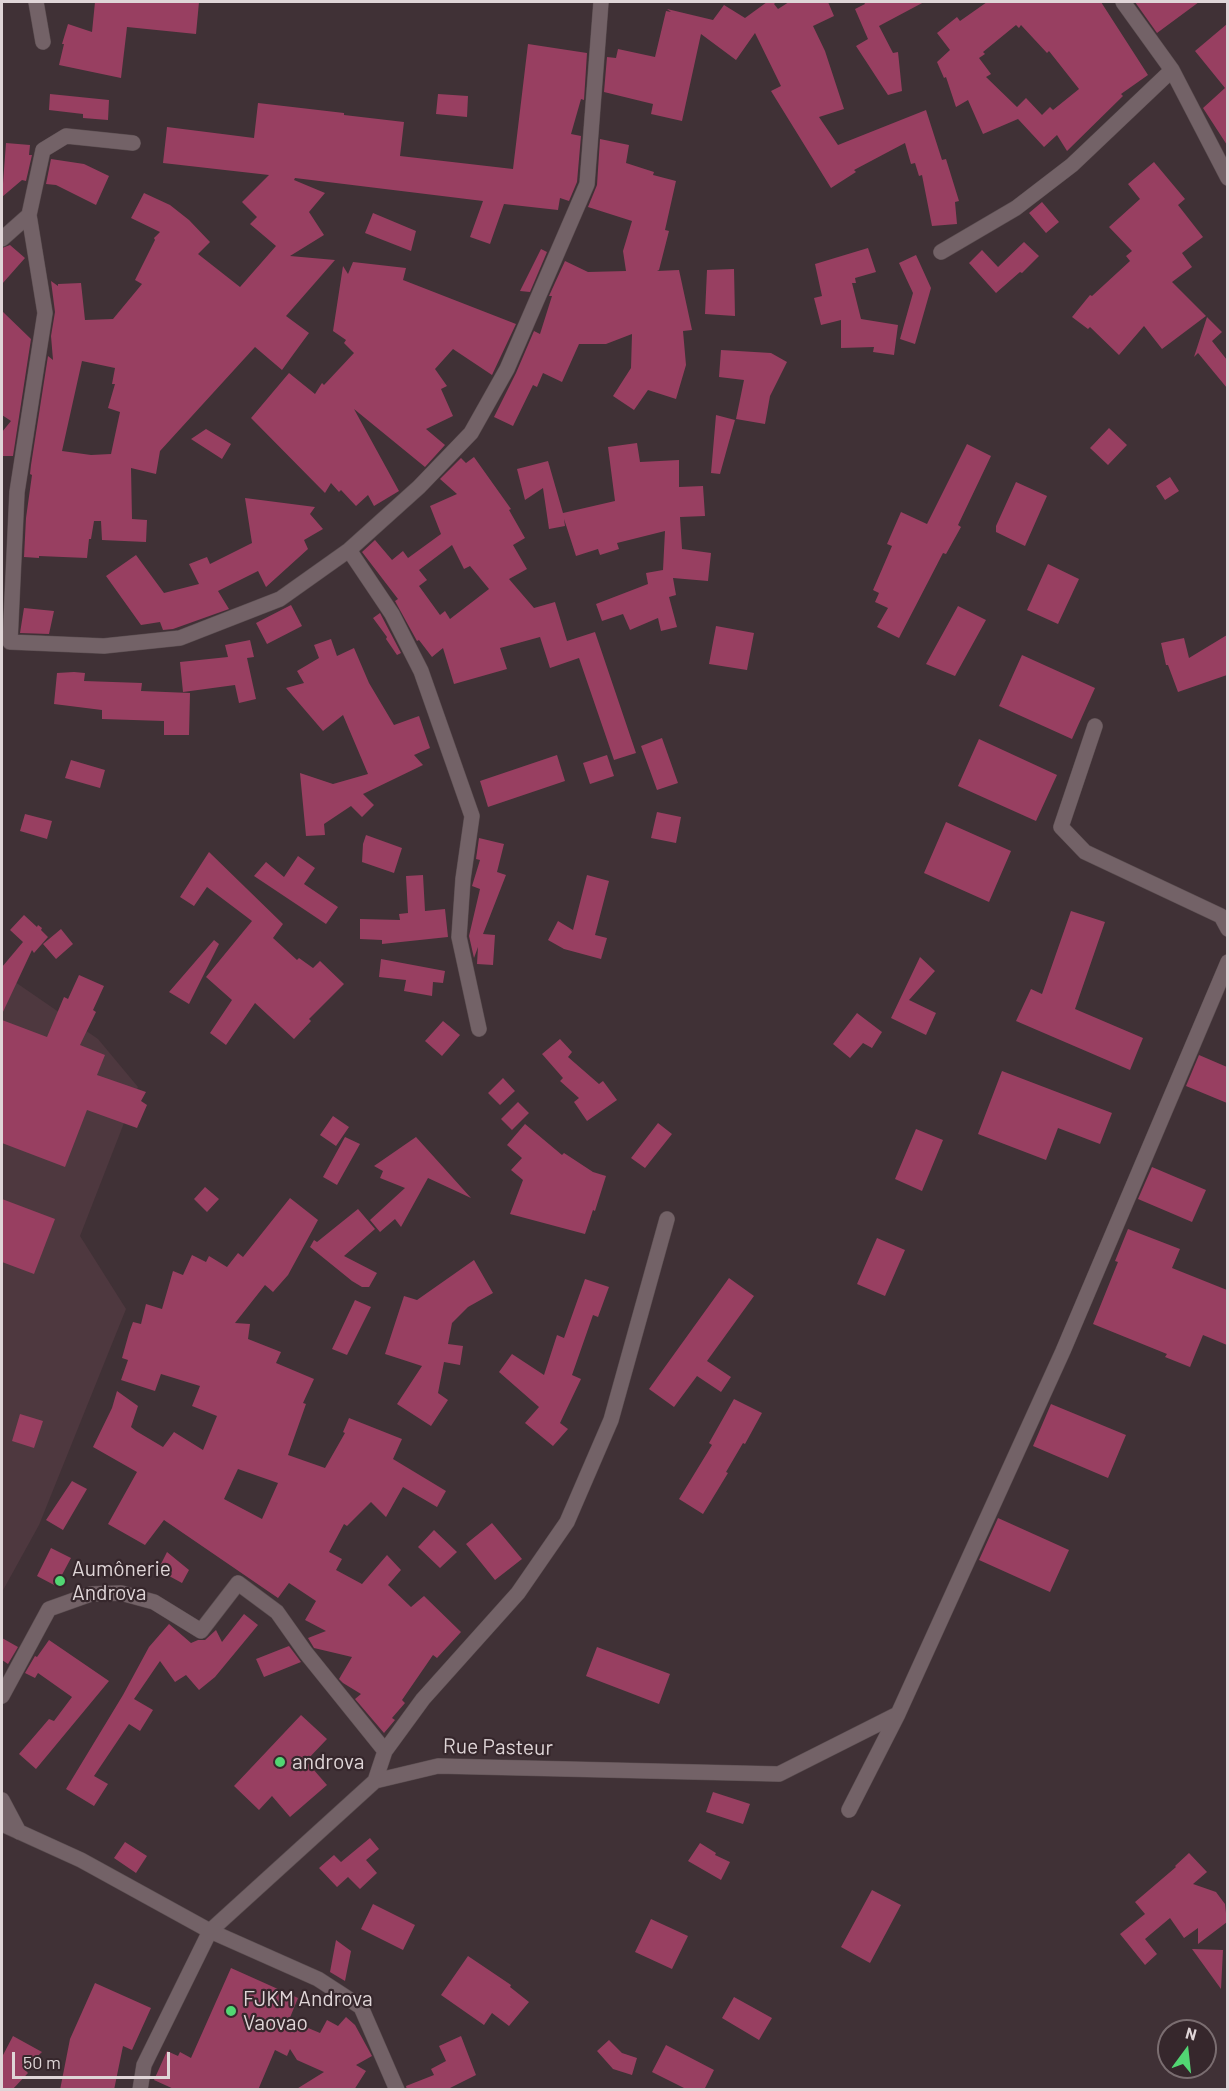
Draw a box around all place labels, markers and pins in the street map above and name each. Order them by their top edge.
place label: Aumônerie Androva [72,1556,171,1606]
marker: Aumônerie Androva [53,1574,67,1588]
place label: androva [292,1749,364,1775]
marker: androva [273,1755,287,1769]
place label: FJKM Androva Vaovao [243,1986,373,2036]
marker: FJKM Androva Vaovao [224,2004,238,2018]

